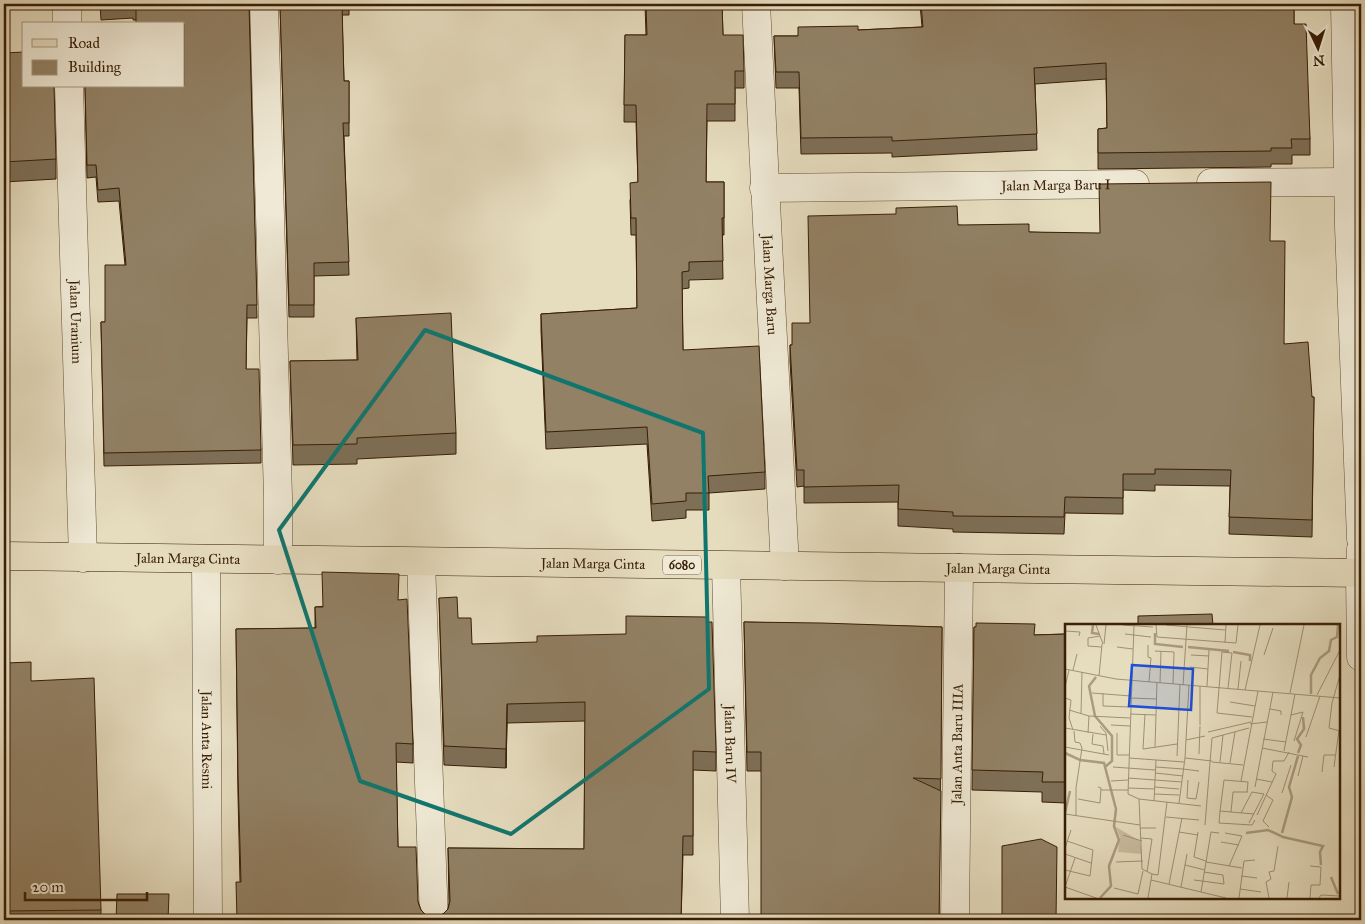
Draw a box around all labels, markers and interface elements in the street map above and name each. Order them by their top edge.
legend [22,22,185,88]
north arrow [1292,22,1342,72]
text: Road [68,34,100,52]
text: N [1312,52,1325,69]
text: Building [68,58,122,76]
street label: Jalan Marga Baru I [999,176,1111,195]
street label: Jalan Marga Baru [758,232,781,336]
street label: Jalan Uranium [65,278,86,364]
street label: Jalan Marga Cinta [134,549,240,567]
street label: Jalan Marga Cinta [539,554,645,573]
road number: 6080 [663,556,701,574]
street label: Jalan Marga Cinta [944,559,1050,578]
inset map [1065,624,1340,899]
street label: Jalan Anta Baru IIIA [948,683,966,807]
street label: Jalan Anta Resmi [197,689,216,790]
street label: Jalan Baru IV [720,703,740,785]
scale bar [25,869,148,901]
text: 20 m [32,878,64,896]

